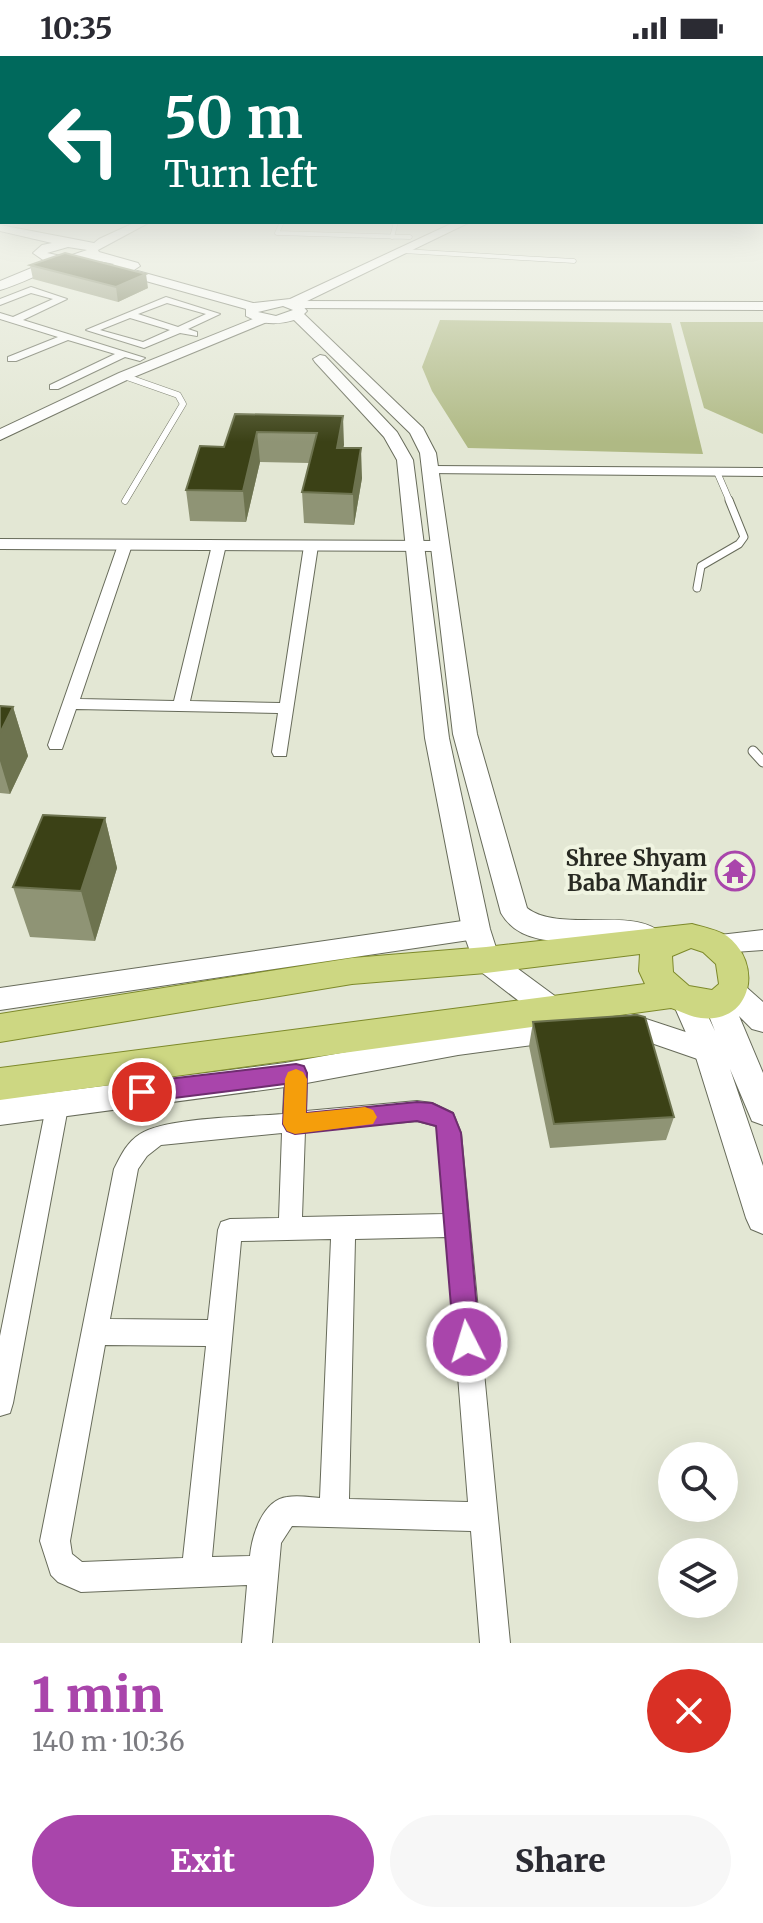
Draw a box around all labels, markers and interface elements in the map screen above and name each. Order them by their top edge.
text: 10:35 [40,9,113,47]
text: 50 m [164,83,303,153]
icon: left [32,88,136,192]
text: Turn left [164,152,318,197]
place label: Shree Shyam Baba Mandir [565,844,707,897]
temple icon: Shree Shyam Baba Mandir [714,850,756,892]
pin [108,1058,176,1126]
icon: arrive [120,1070,164,1114]
position arrow [425,1300,509,1384]
map controls [658,1442,738,1618]
button: search [658,1442,738,1522]
button: layers [658,1538,738,1618]
text: 1 min [32,1665,164,1725]
button: close [647,1669,731,1753]
text: 140 m · 10:36 [32,1725,185,1758]
button: Exit [32,1815,374,1907]
button: Share [390,1815,731,1907]

